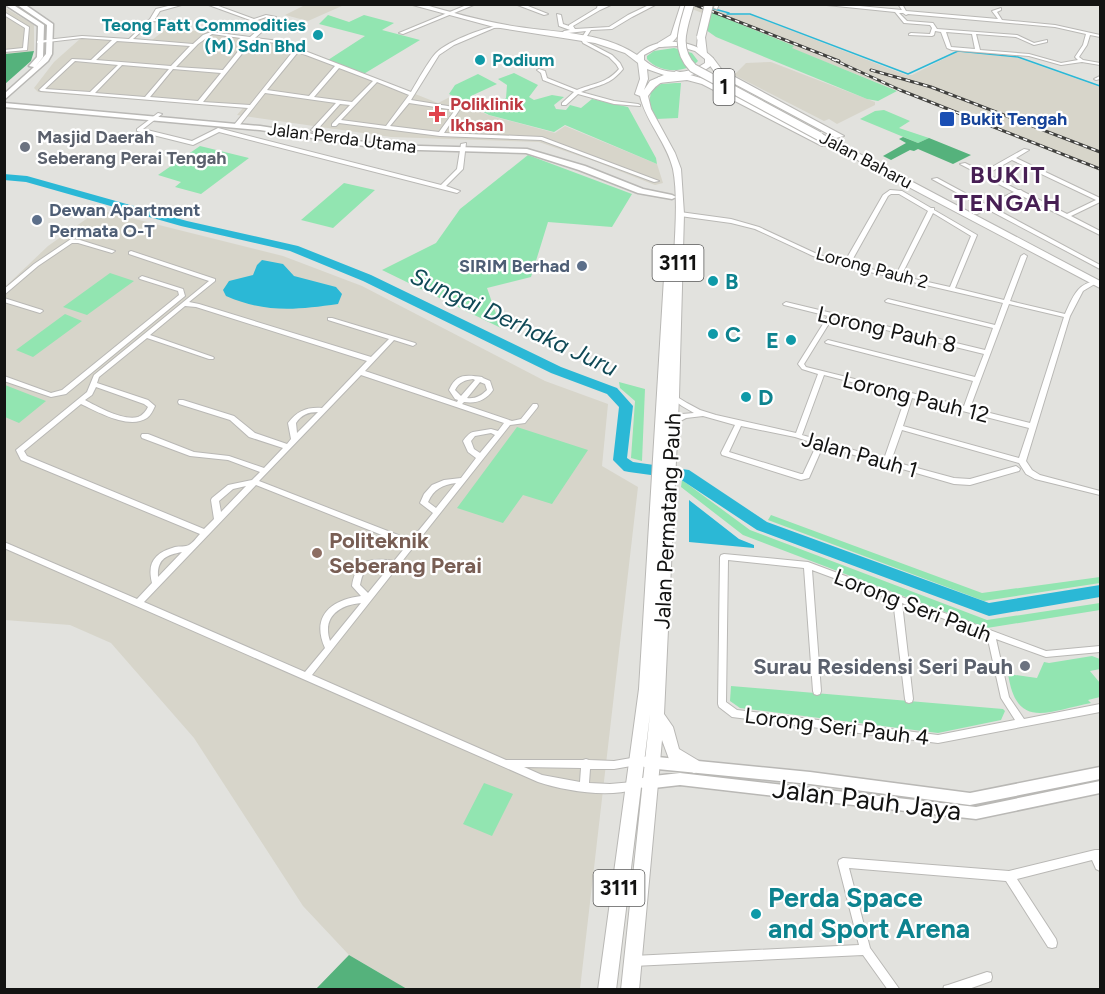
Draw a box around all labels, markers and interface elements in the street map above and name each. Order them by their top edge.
place label: Teong Fatt Commodities (M) Sdn Bhd [102,14,307,57]
marker: Teong Fatt Commodities (M) Sdn Bhd [311,28,325,42]
place label: Podium [492,49,554,71]
marker: Podium [473,53,487,67]
road number: 1 [714,69,734,105]
place label: Poliklinik Ikhsan [450,93,524,136]
marker: Poliklinik Ikhsan [428,105,446,123]
place label: Bukit Tengah [960,108,1067,130]
marker: Bukit Tengah [938,110,956,128]
street label: Jalan Perda Utama [266,118,418,158]
place label: Masjid Daerah Seberang Perai Tengah [37,126,227,169]
street label: Jalan Baharu [816,126,916,194]
marker: Masjid Daerah Seberang Perai Tengah [18,140,32,154]
district label: BUKIT TENGAH [954,160,1062,217]
place label: Dewan Apartment Permata O-T [49,199,200,242]
marker: Dewan Apartment Permata O-T [30,213,44,227]
street label: Lorong Pauh 2 [813,242,931,294]
road number: 3111 [652,245,704,281]
place label: SIRIM Berhad [459,255,570,277]
marker: SIRIM Berhad [575,259,589,273]
water label: Sungai Derhaka Juru [406,261,622,382]
place label: B [725,268,738,295]
marker: B [706,274,720,288]
street label: Lorong Pauh 8 [815,300,959,359]
place label: C [725,321,741,348]
marker: C [706,327,720,341]
place label: E [766,327,779,354]
marker: E [784,333,798,347]
street label: Lorong Pauh 12 [840,366,992,429]
place label: D [758,384,773,411]
marker: D [739,390,753,404]
street label: Jalan Permatang Pauh [648,412,687,630]
street label: Jalan Pauh 1 [799,425,921,484]
place label: Politeknik Seberang Perai [329,527,482,579]
marker: Politeknik Seberang Perai [310,546,324,560]
street label: Lorong Seri Pauh [830,563,996,648]
place label: Surau Residensi Seri Pauh [753,653,1013,680]
marker: Surau Residensi Seri Pauh [1018,659,1032,673]
street label: Lorong Seri Pauh 4 [743,702,931,751]
street label: Jalan Pauh Jaya [771,772,963,827]
road number: 3111 [594,870,644,906]
place label: Perda Space and Sport Arena [768,881,970,945]
marker: Perda Space and Sport Arena [749,907,763,921]

